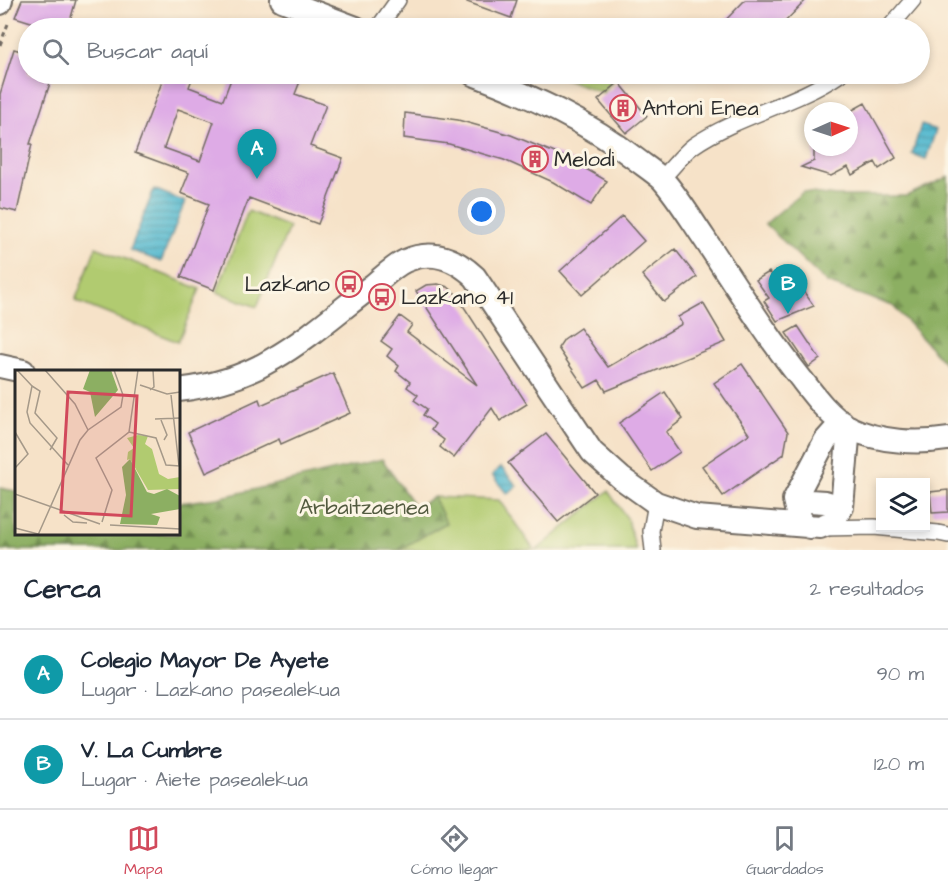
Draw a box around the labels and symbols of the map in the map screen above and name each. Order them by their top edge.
building icon: Antoni Enea [608,93,638,123]
place label: Antoni Enea [642,93,759,124]
north arrow [804,102,858,156]
pin: A [238,130,276,179]
building icon: Melodi [520,144,550,174]
place label: Melodi [554,144,615,175]
your location [467,197,496,226]
pin: B [768,264,808,314]
place label: Lazkano [245,269,331,300]
bus stop icon: Lazkano [334,269,364,299]
bus stop icon: Lazkano 41 [367,282,397,312]
place label: Lazkano 41 [401,282,513,313]
inset map [15,370,180,535]
park label: Arbaitzaenea [299,492,429,523]

